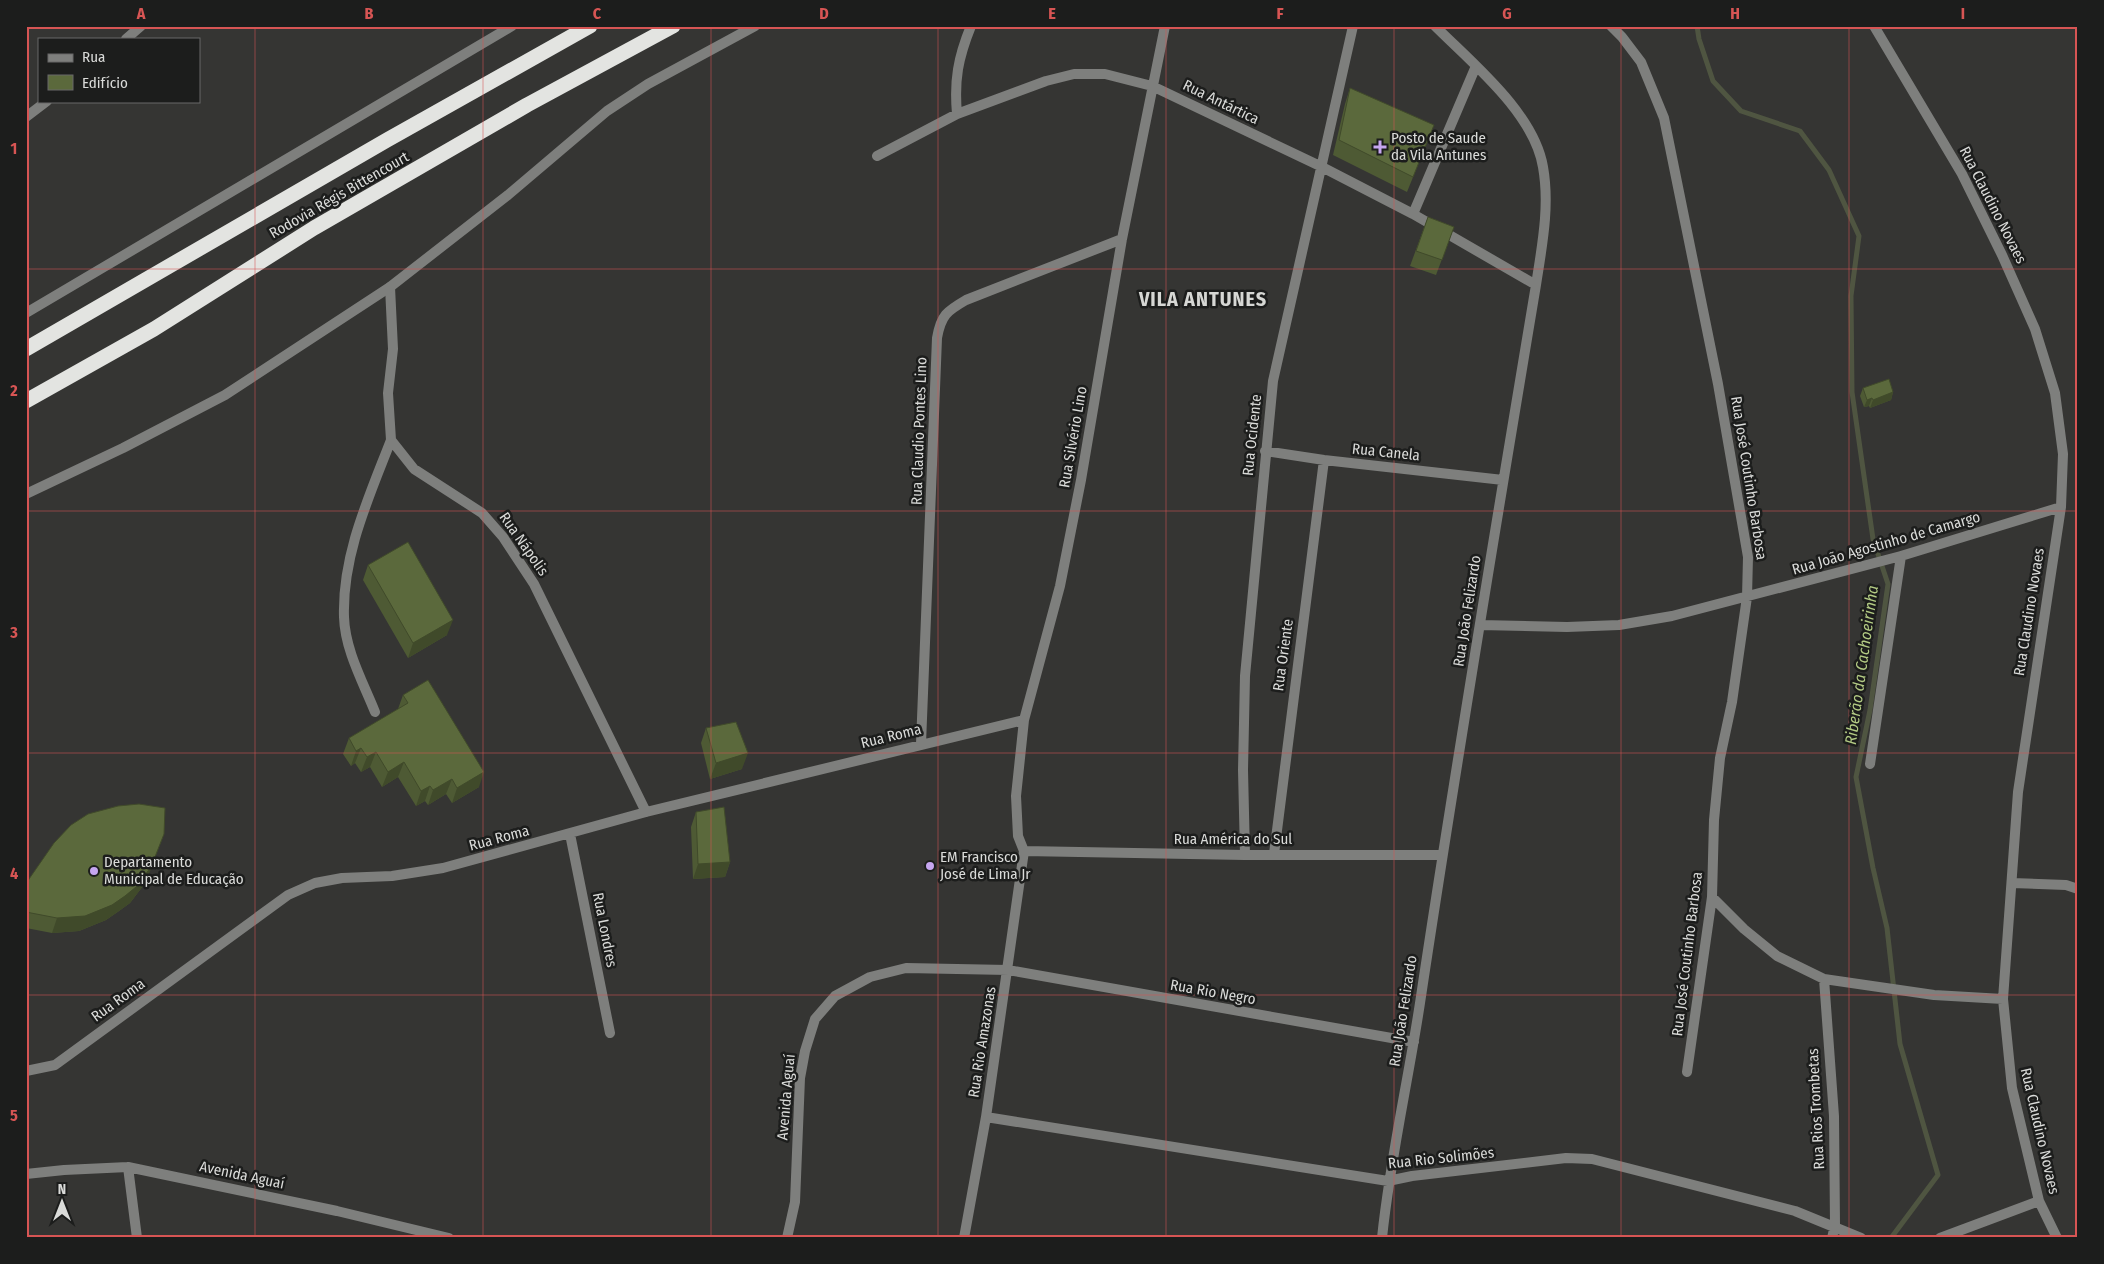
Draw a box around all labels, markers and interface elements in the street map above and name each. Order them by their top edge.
text: A [136,4,146,23]
text: B [365,4,374,23]
text: C [593,4,602,23]
text: D [819,4,829,23]
text: E [1048,4,1056,23]
text: F [1276,4,1284,23]
text: G [1502,4,1512,23]
text: H [1730,4,1740,23]
text: I [1961,4,1965,23]
legend [38,38,200,102]
text: Rua [82,48,105,66]
text: Edifício [82,74,128,92]
street label: Rua Antártica [1180,76,1262,128]
place label: Posto de Saude da Vila Antunes [1391,129,1486,164]
text: 1 [11,139,17,158]
marker: Posto de Saude da Vila Antunes [1373,140,1387,154]
street label: Rua Claudino Novaes [1956,143,2030,267]
street label: Rodovia Régis Bittencourt [266,148,412,242]
district label: VILA ANTUNES [1138,287,1267,311]
street label: Rua Claudio Pontes Lino [907,357,931,505]
text: 2 [9,381,18,400]
street label: Rua Silvério Lino [1055,385,1091,489]
street label: Rua Ocidente [1239,393,1265,477]
street label: Rua José Coutinho Barbosa [1727,395,1771,561]
street label: Rua Canela [1351,439,1421,465]
street label: Rua João Agostinho de Camargo [1790,507,1982,579]
street label: Rua Nápolis [496,509,552,579]
street label: Rua Claudino Novaes [2010,547,2048,677]
street label: Rua João Felizardo [1449,554,1485,668]
water label: Riberão da Cachoeirinha [1841,584,1882,746]
street label: Rua Oriente [1269,618,1297,692]
text: 3 [9,623,18,642]
street label: Rua Roma [859,720,923,752]
street label: Rua Roma [467,821,531,855]
street label: Rua América do Sul [1174,830,1292,848]
place label: EM Francisco José de Lima Jr [940,848,1031,883]
place label: Departamento Municipal de Educação [104,853,244,888]
marker: EM Francisco José de Lima Jr [924,860,936,872]
text: 4 [10,864,18,883]
marker: Departamento Municipal de Educação [88,865,100,877]
street label: Rua José Coutinho Barbosa [1668,871,1706,1037]
street label: Rua Londres [589,891,621,969]
street label: Rua João Felizardo [1385,954,1421,1068]
street label: Rua Roma [88,975,148,1025]
street label: Rua Rio Negro [1169,976,1257,1008]
street label: Rua Rio Amazonas [964,985,1000,1099]
street label: Rua Rios Trombetas [1804,1048,1828,1170]
street label: Avenida Aguaí [773,1053,799,1141]
street label: Rua Claudino Novaes [2017,1066,2063,1196]
text: 5 [10,1106,18,1125]
street label: Rua Rio Solimões [1387,1143,1495,1173]
street label: Avenida Aguaí [198,1157,286,1193]
north arrow [38,1176,88,1226]
text: N [58,1181,66,1198]

